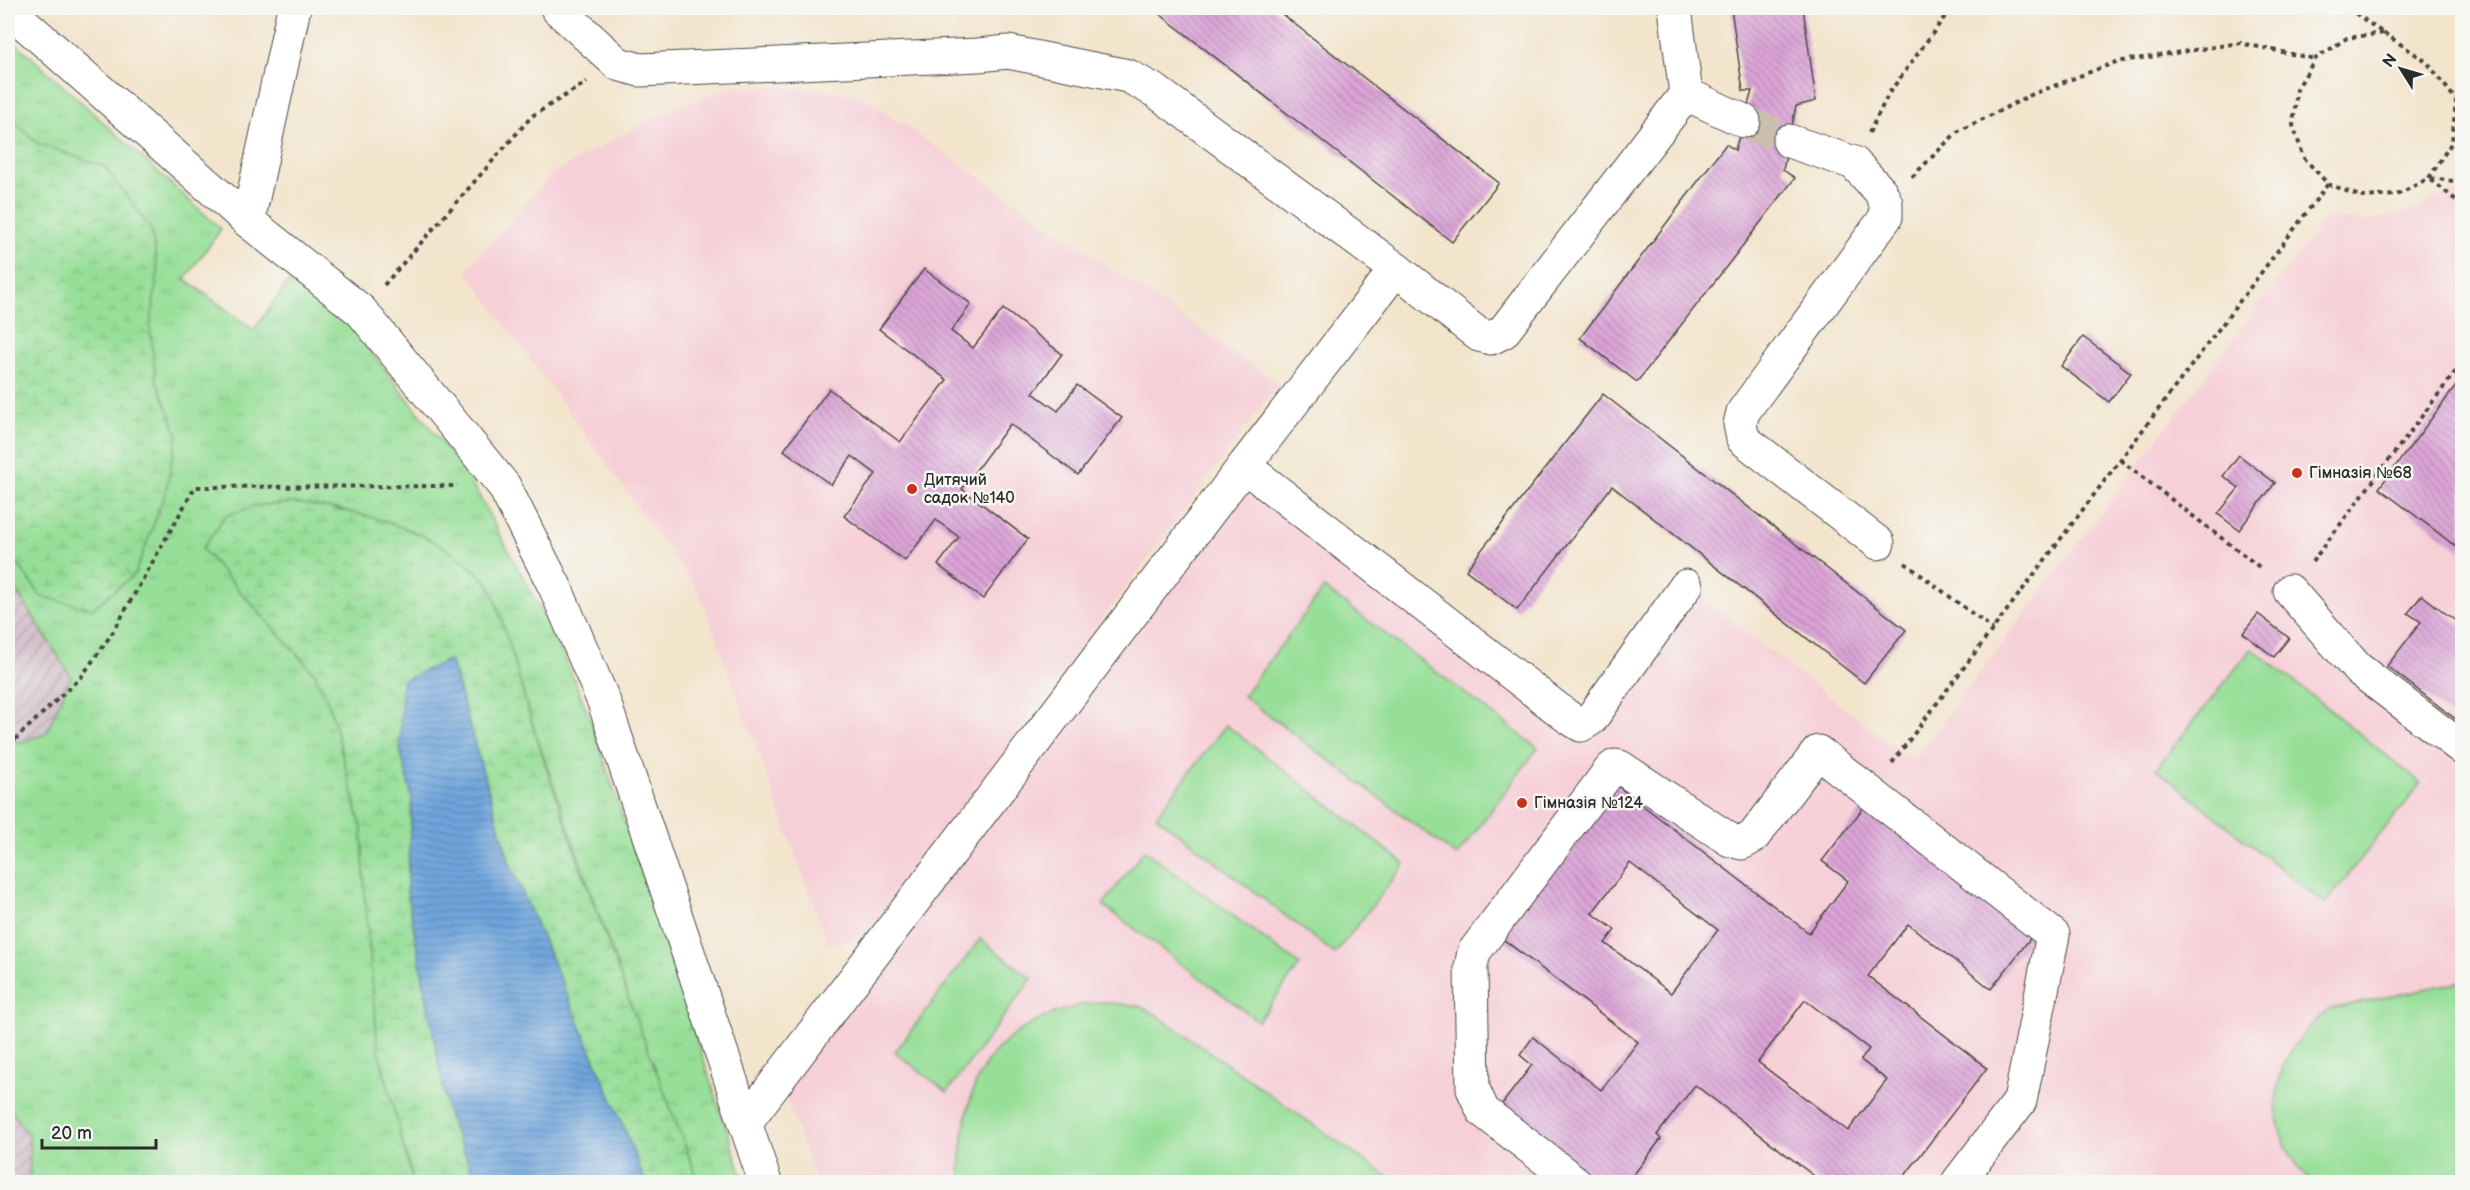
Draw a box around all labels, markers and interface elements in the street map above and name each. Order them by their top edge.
north arrow [2371,39,2431,99]
text: N [2379,50,2401,71]
place label: Гімназія №68 [2309,464,2412,483]
marker: Гімназія №68 [2290,466,2304,480]
place label: Дитячий садок №140 [924,471,1015,508]
marker: Дитячий садок №140 [905,482,919,496]
place label: Гімназія №124 [1534,794,1643,813]
marker: Гімназія №124 [1515,796,1529,810]
scale bar [42,1112,156,1150]
text: 20 m [51,1123,92,1144]

